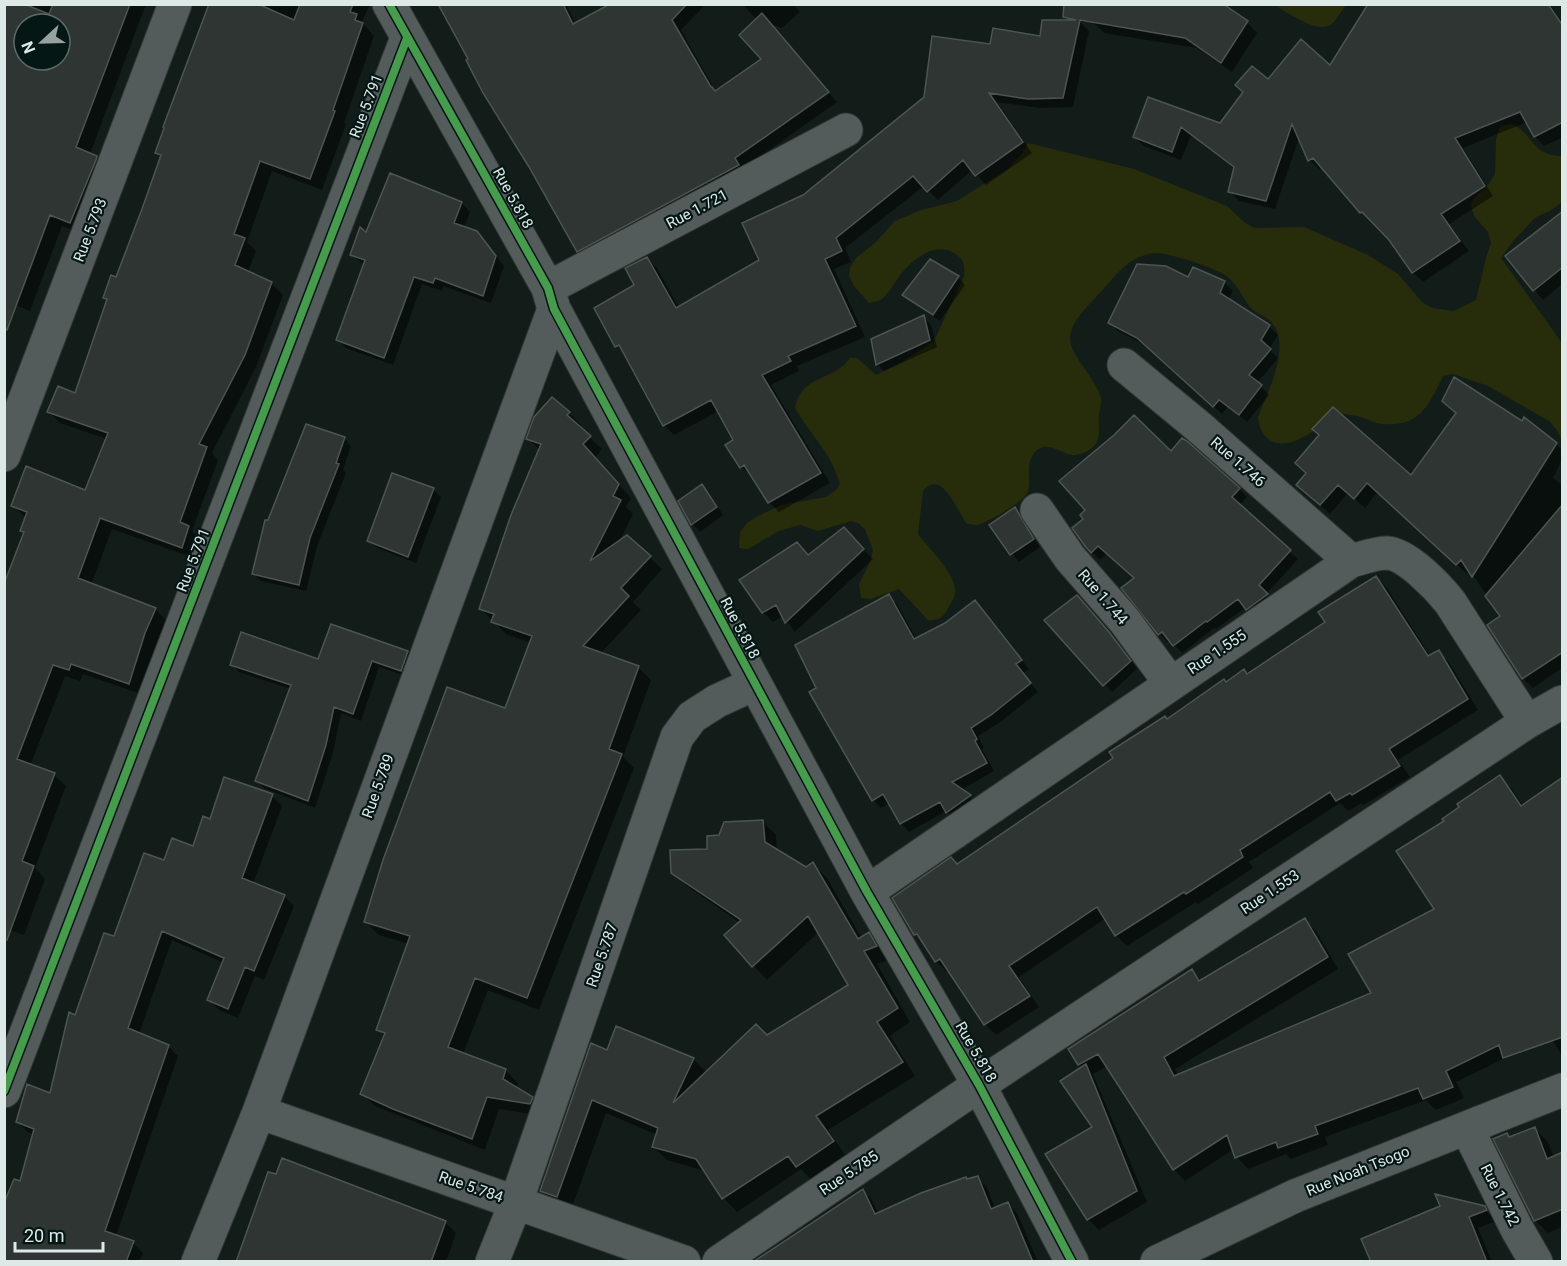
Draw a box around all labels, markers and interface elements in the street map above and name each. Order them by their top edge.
north arrow [12,12,72,72]
text: N [18,39,39,56]
street label: Rue 5.791 [346,72,386,140]
street label: Rue 5.818 [489,164,537,232]
street label: Rue 1.721 [663,185,731,233]
street label: Rue 5.793 [70,196,110,264]
street label: Rue 1.746 [1207,433,1269,491]
street label: Rue 5.791 [173,526,213,594]
street label: Rue 1.744 [1074,566,1132,629]
street label: Rue 5.818 [716,594,764,662]
street label: Rue 1.555 [1184,626,1250,678]
street label: Rue 5.789 [358,752,398,820]
street label: Rue 1.553 [1237,866,1303,918]
street label: Rue 5.787 [583,920,621,990]
street label: Rue 5.818 [951,1019,1001,1085]
street label: Rue Noah Tsogo [1304,1142,1412,1200]
street label: Rue 5.785 [816,1147,882,1199]
street label: Rue 1.742 [1477,1161,1523,1229]
street label: Rue 5.784 [436,1168,506,1207]
scale bar [15,1215,104,1253]
text: 20 m [24,1225,64,1246]

